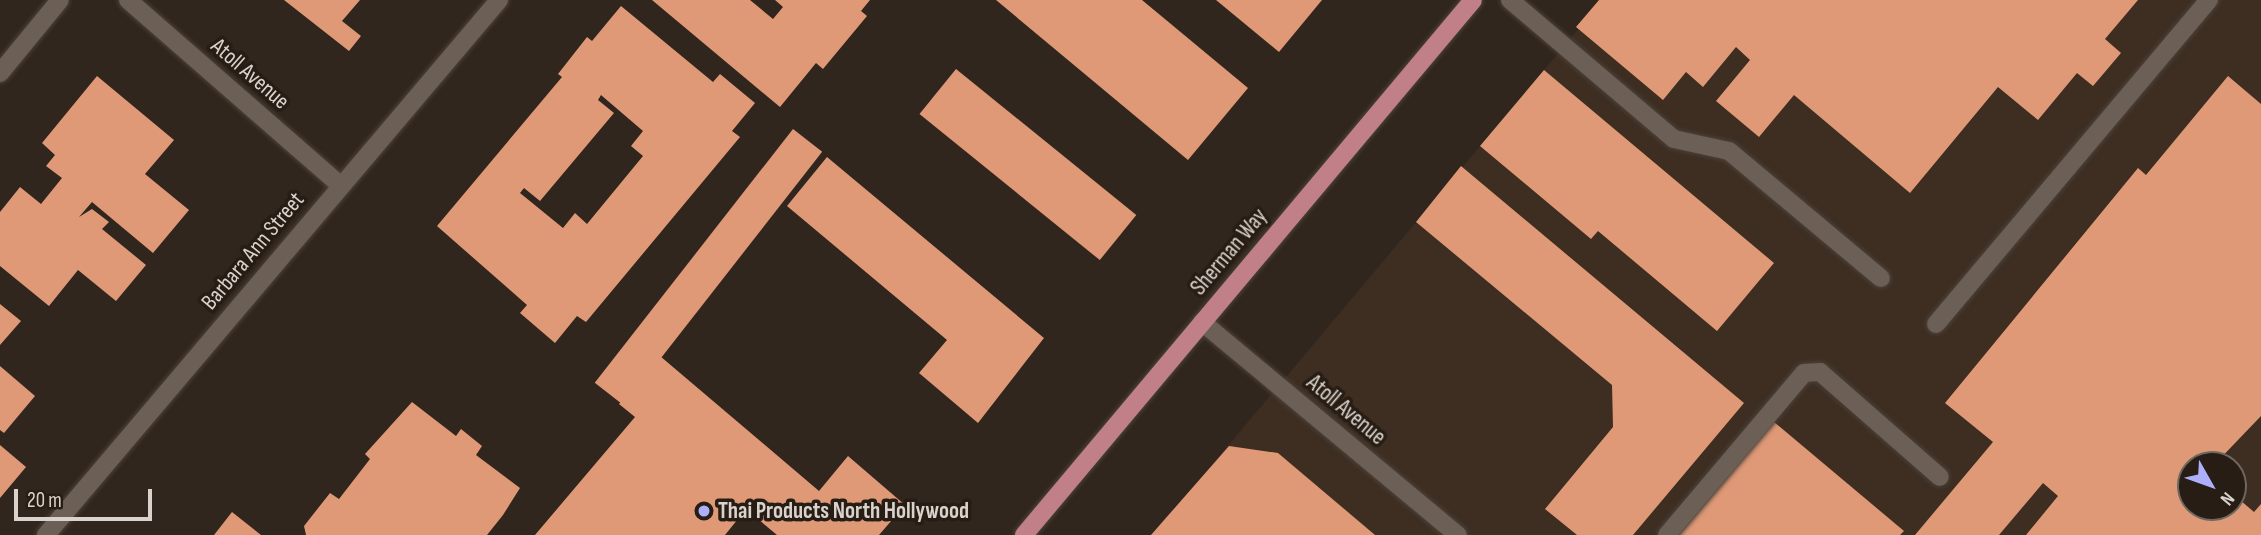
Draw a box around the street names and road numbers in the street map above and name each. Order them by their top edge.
street label: Atoll Avenue [205,33,295,115]
street label: Barbara Ann Street [196,187,310,315]
street label: Sherman Way [1185,203,1273,301]
street label: Atoll Avenue [1301,369,1391,451]

